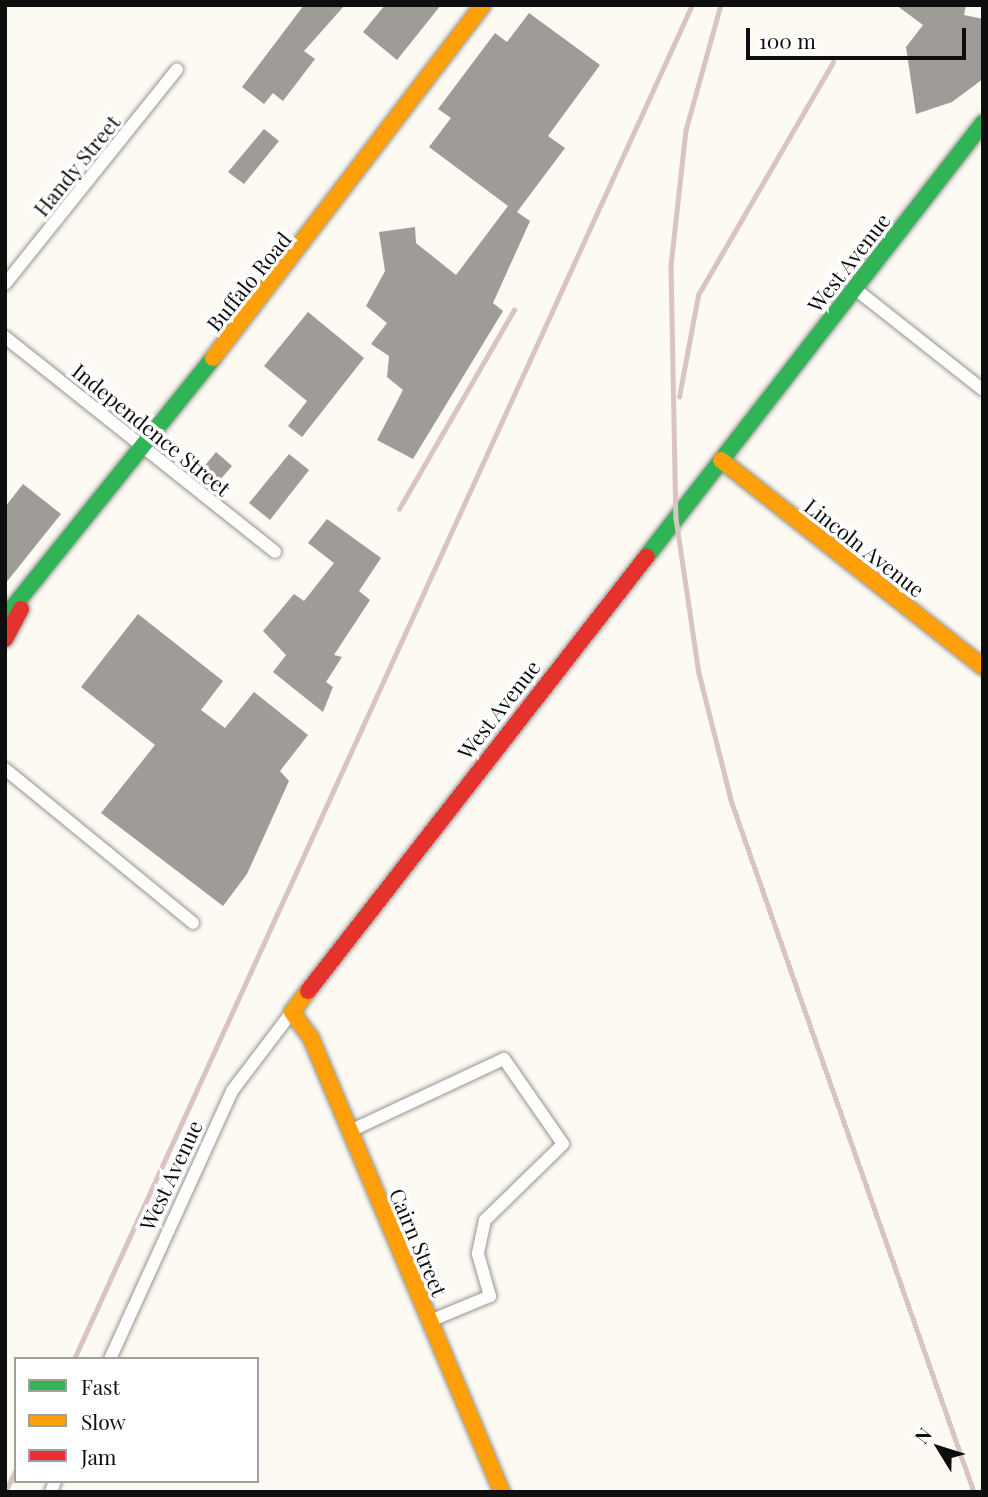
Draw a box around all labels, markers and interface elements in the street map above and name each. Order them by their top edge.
scale bar [750,14,970,58]
text: 100 m [759,26,816,54]
street label: Handy Street [27,109,125,221]
street label: West Avenue [801,207,895,317]
street label: Buffalo Road [201,227,295,335]
street label: Independence Street [68,358,236,500]
street label: Lincoln Avenue [800,492,930,602]
street label: West Avenue [451,654,545,764]
street label: West Avenue [133,1116,207,1234]
street label: Cairn Street [385,1184,453,1300]
legend [14,1357,259,1483]
text: Fast [81,1372,120,1400]
text: Slow [81,1407,126,1435]
north arrow [904,1413,974,1483]
text: N [908,1422,937,1448]
text: Jam [81,1442,117,1470]

